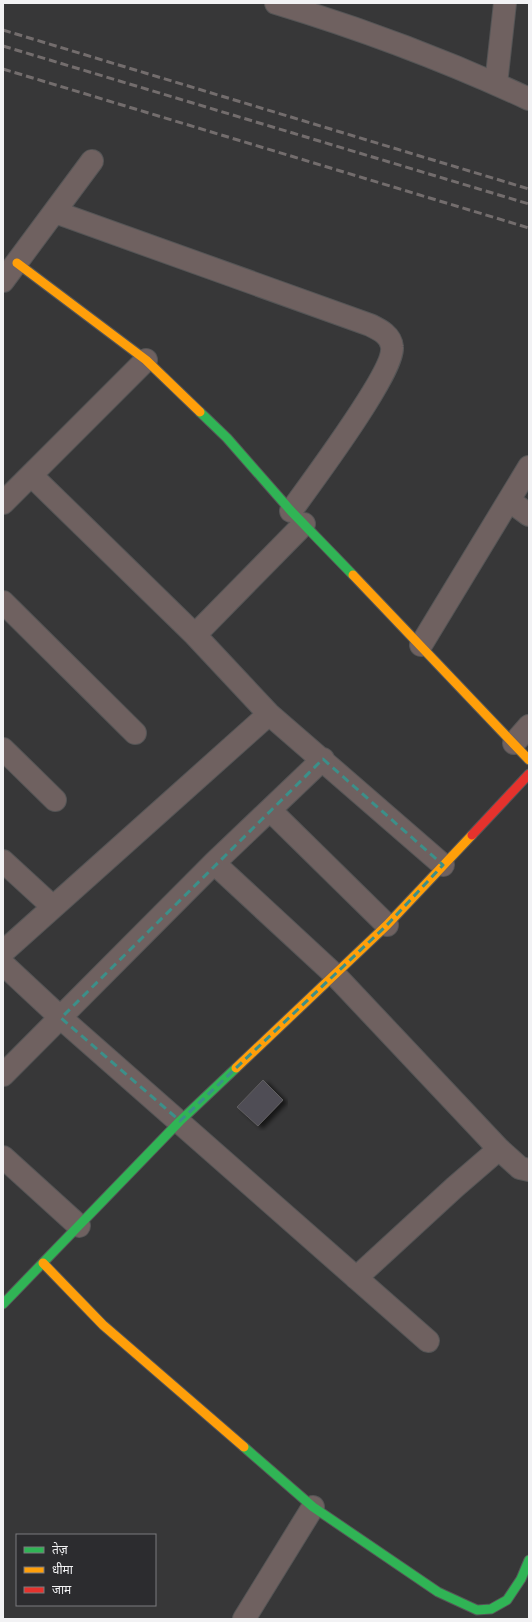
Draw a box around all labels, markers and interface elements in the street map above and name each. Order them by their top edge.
legend [16,1534,156,1606]
text: तेज़ [52,1542,69,1556]
text: धीमा [52,1562,74,1576]
text: जाम [52,1582,72,1596]

